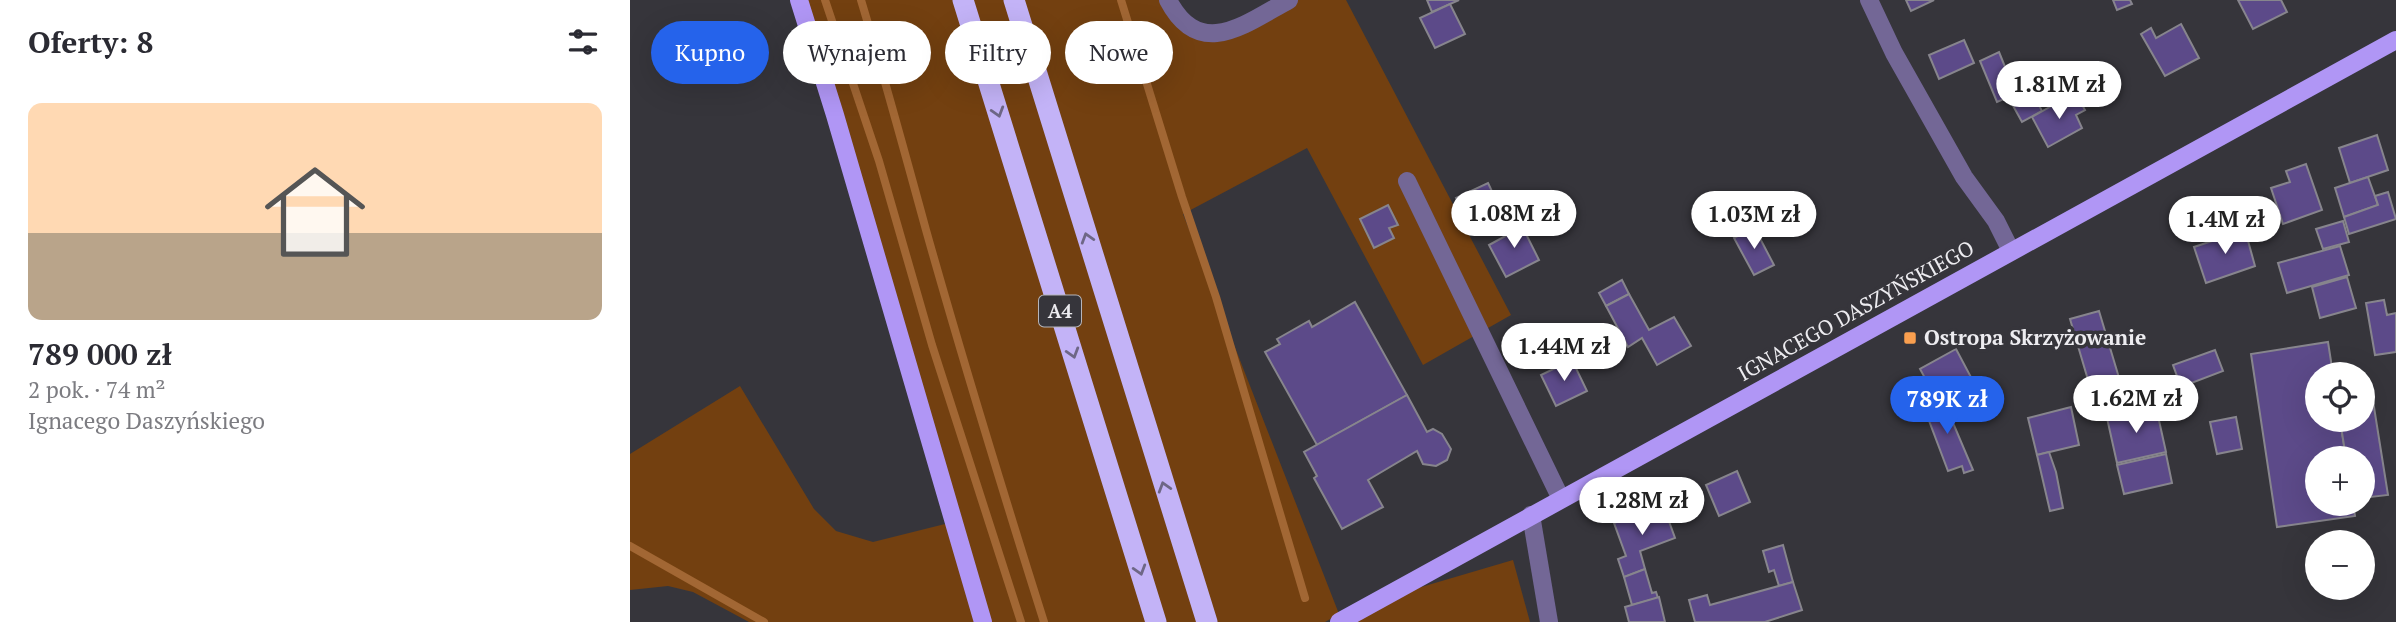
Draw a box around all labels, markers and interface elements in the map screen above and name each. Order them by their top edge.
chip: Kupno [651,21,769,84]
chip: Wynajem [783,21,931,84]
chip: Filtry [945,21,1051,84]
chip: Nowe [1065,21,1173,84]
text: Oferty: 8 [28,22,153,62]
icon: filters [564,23,602,61]
pin: 1.81M zł [1987,61,2131,121]
text: 1.81M zł [2012,68,2106,99]
one-way arrow [990,105,1004,118]
icon: home [252,149,378,275]
pin: 1.08M zł [1442,190,1586,250]
pin: 1.03M zł [1682,191,1826,251]
pin: 1.4M zł [2160,196,2290,256]
text: 1.08M zł [1467,197,1561,228]
text: 1.03M zł [1707,198,1801,229]
text: 1.4M zł [2185,203,2265,234]
one-way arrow [1081,232,1095,245]
street label: IGNACEGO DASZYŃSKIEGO [1732,233,1979,387]
road number: A4 [1039,296,1081,326]
place label: Ostropa Skrzyżowanie [1924,323,2146,351]
pin: 1.44M zł [1492,324,1636,383]
text: 1.44M zł [1517,330,1611,361]
marker: Ostropa Skrzyżowanie [1902,330,1918,346]
text: 789 000 zł [28,334,172,374]
one-way arrow [1064,346,1079,358]
map controls [2305,362,2375,600]
button: locate [2305,362,2375,432]
text: 2 pok. · 74 m² [28,374,166,405]
pin: 789K zł [1882,376,2012,436]
pin: 1.62M zł [2064,376,2208,435]
text: 1.62M zł [2089,382,2183,413]
text: 789K zł [1906,383,1988,414]
text: Ignacego Daszyńskiego [28,405,265,436]
button: + [2305,446,2375,516]
pin: 1.28M zł [1570,477,1714,537]
one-way arrow [1158,481,1173,493]
text: 1.28M zł [1595,484,1689,515]
button: − [2305,530,2375,600]
one-way arrow [1132,564,1147,576]

